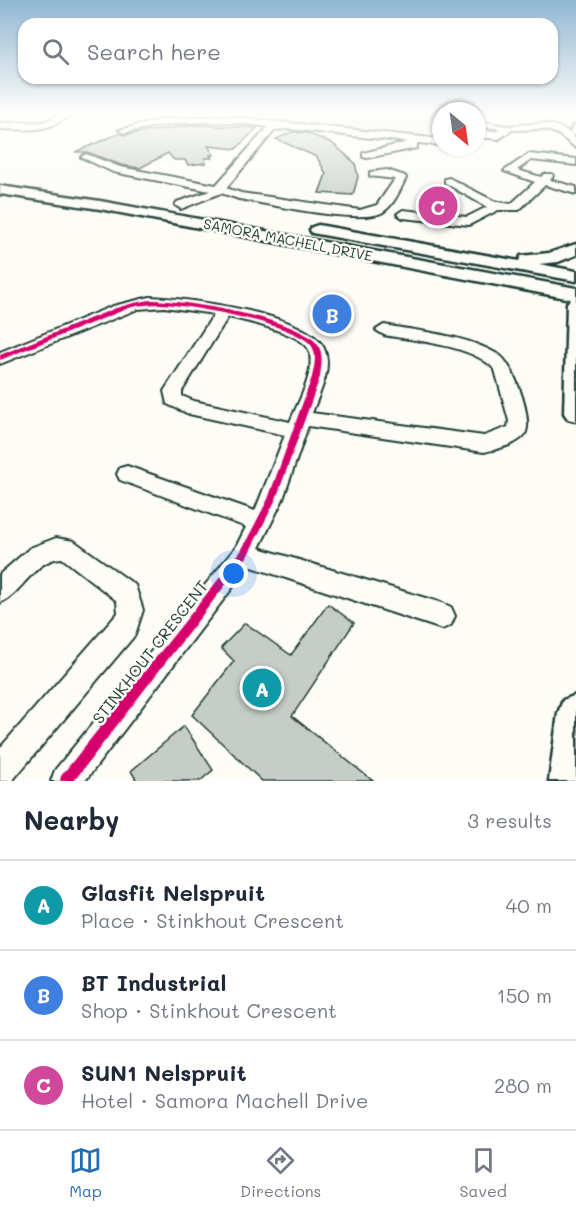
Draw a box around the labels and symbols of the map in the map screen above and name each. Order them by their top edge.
north arrow [432,102,486,156]
pin: C [418,184,458,228]
street label: SAMORA MACHELL DRIVE [202,214,374,265]
pin: B [312,292,352,336]
your location [219,559,248,588]
street label: STINKHOUT CRESCENT [87,576,212,728]
pin: A [242,666,282,710]

